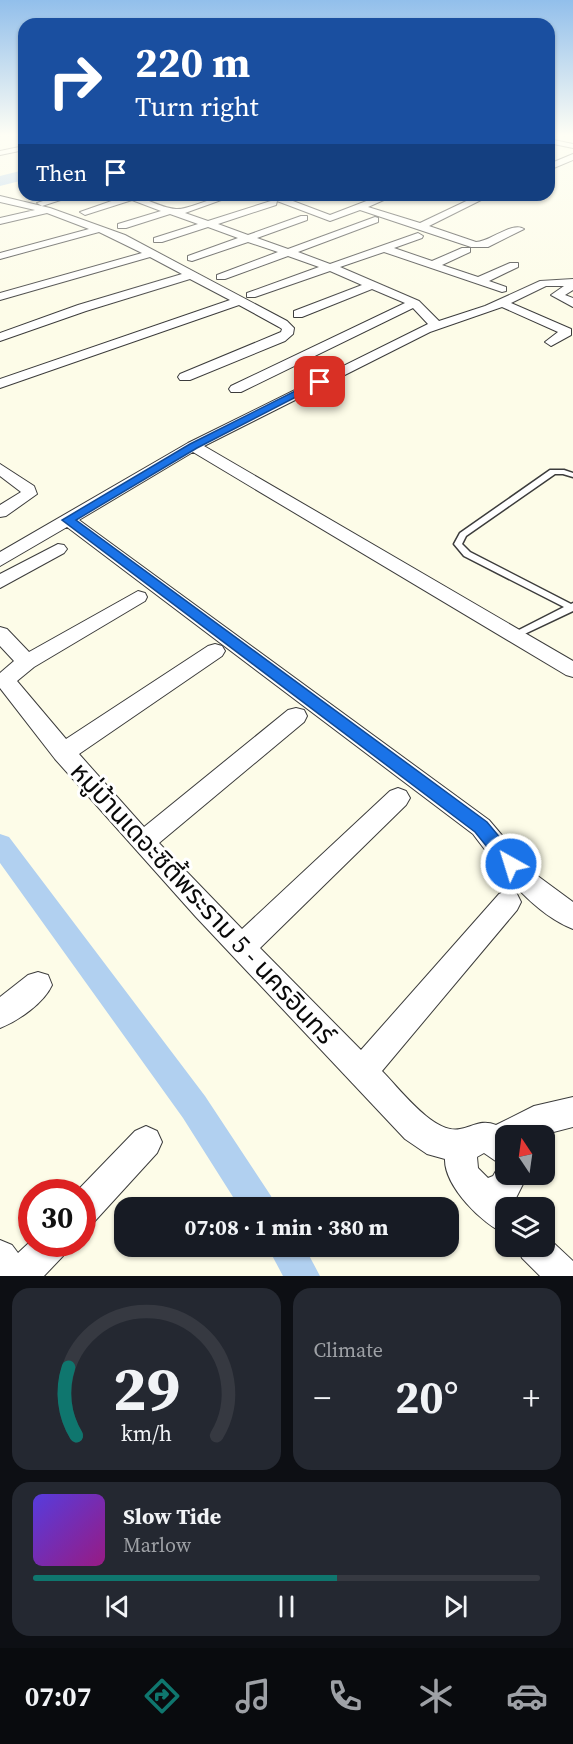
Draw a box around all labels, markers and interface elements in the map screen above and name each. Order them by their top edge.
text: 220 m [135,33,250,91]
icon: right [36,42,114,120]
text: Turn right [135,88,259,125]
icon: arrive [99,156,132,189]
text: Then [36,158,87,188]
pin [294,356,345,407]
icon: arrive [303,365,336,398]
street label: หมู่บ้านเดอะซิตี้พระราม 5 - นครอินทร์ [62,754,344,1053]
position arrow [479,832,543,896]
north arrow [495,1125,555,1185]
map controls [495,1125,555,1257]
speed limit sign: 30 [18,1179,96,1257]
button: layers [495,1197,555,1257]
text: 07:08 · 1 min · 380 m [185,1212,388,1242]
text: Climate [314,1336,383,1364]
text: 29 [112,1345,180,1431]
text: 20° [395,1366,459,1428]
text: − [314,1375,331,1420]
text: + [522,1375,540,1420]
text: km/h [121,1419,172,1448]
text: Slow Tide [123,1501,221,1531]
text: Marlow [123,1531,191,1559]
icon: previous [101,1590,134,1623]
icon: pause [270,1590,303,1623]
icon: next [439,1590,472,1623]
icon: directions [141,1675,183,1717]
icon: music [232,1675,274,1717]
icon: phone [324,1675,366,1717]
icon: climate [415,1675,457,1717]
icon: car [506,1675,548,1717]
text: 07:07 [25,1678,91,1715]

